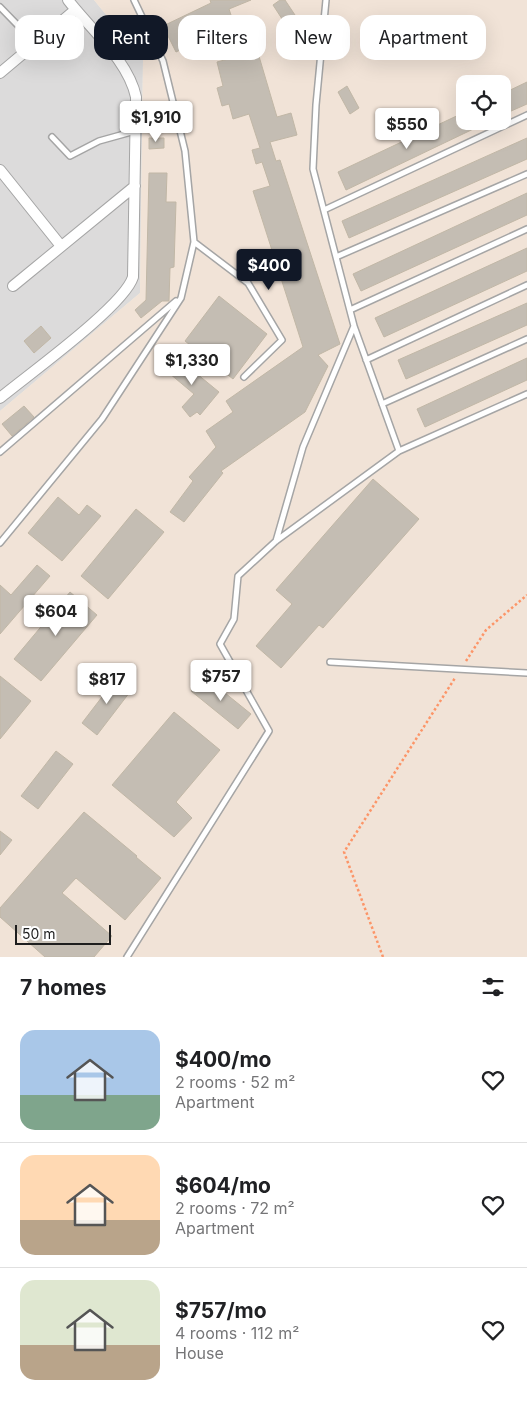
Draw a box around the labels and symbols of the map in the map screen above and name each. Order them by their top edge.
pin: $1,910 [115,100,197,143]
pin: $550 [377,108,437,150]
pin: $400 [239,248,299,291]
pin: $1,330 [151,344,233,386]
pin: $604 [26,594,86,637]
pin: $757 [191,660,251,702]
pin: $817 [77,662,137,705]
scale bar [15,922,111,945]

